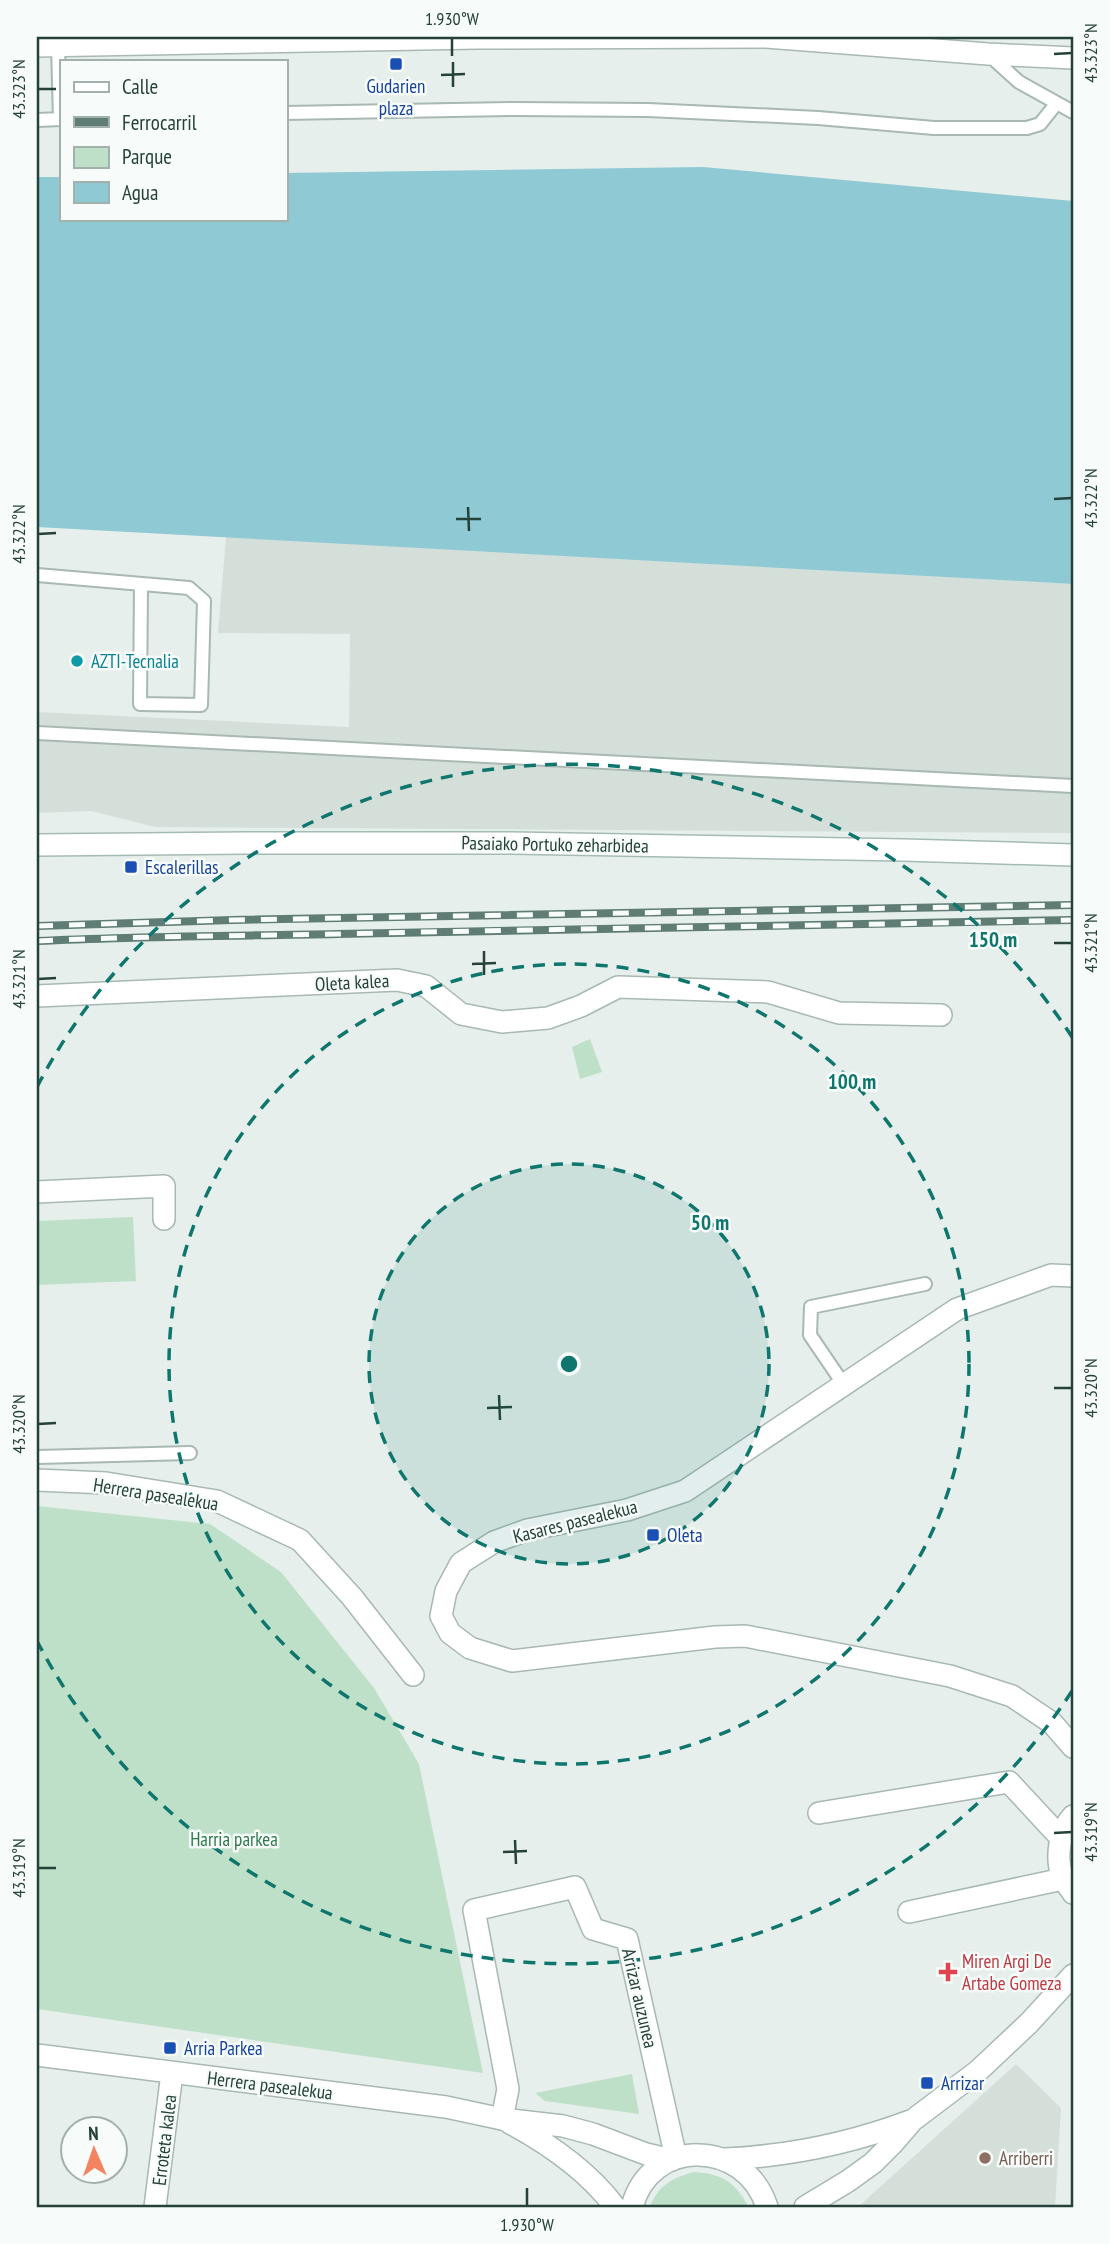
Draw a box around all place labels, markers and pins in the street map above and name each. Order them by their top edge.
marker: Gudarien plaza [388,56,404,72]
place label: Gudarien plaza [367,74,425,120]
place label: AZTI-Tecnalia [91,649,179,673]
marker: AZTI-Tecnalia [69,653,85,669]
place label: Escalerillas [145,855,218,879]
marker: Escalerillas [123,859,139,875]
centre of rings [557,1352,581,1376]
place label: Oleta [667,1523,703,1547]
marker: Oleta [645,1527,661,1543]
place label: Miren Argi De Artabe Gomeza [962,1949,1062,1995]
marker: Miren Argi De Artabe Gomeza [940,1964,956,1980]
place label: Arria Parkea [184,2036,263,2060]
marker: Arria Parkea [162,2040,178,2056]
place label: Arrizar [941,2071,985,2095]
marker: Arrizar [919,2075,935,2091]
place label: Arriberri [999,2146,1053,2170]
marker: Arriberri [977,2150,993,2166]

